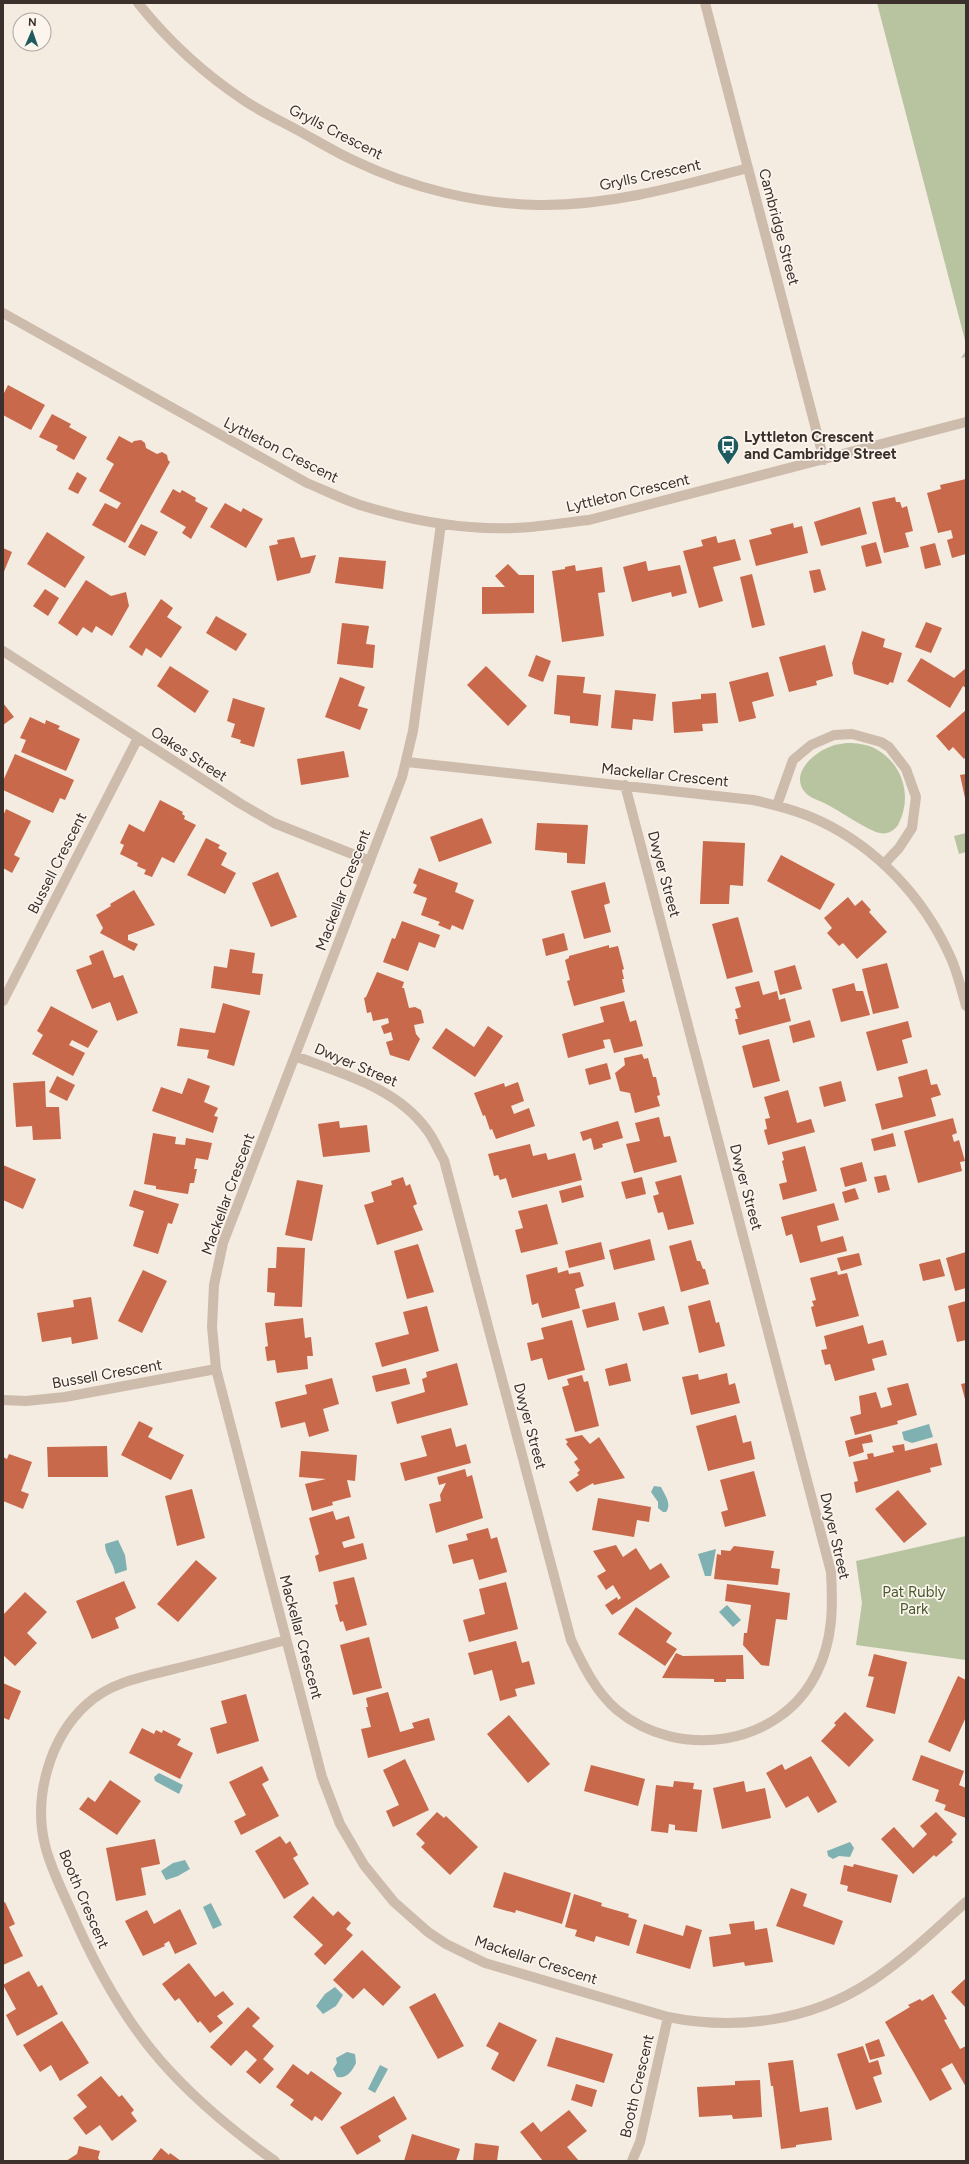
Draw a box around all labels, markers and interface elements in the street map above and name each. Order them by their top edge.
north arrow [12,12,52,52]
text: N [28,16,37,29]
street label: Grylls Crescent [286,101,386,164]
street label: Grylls Crescent [598,155,703,195]
street label: Cambridge Street [755,167,803,288]
street label: Lyttleton Crescent [221,413,342,487]
place label: Lyttleton Crescent and Cambridge Street [744,428,897,463]
bus stop icon: Lyttleton Crescent and Cambridge Street [715,433,741,466]
street label: Lyttleton Crescent [564,470,692,516]
street label: Oakes Street [147,723,231,785]
street label: Mackellar Crescent [600,759,730,791]
street label: Bussell Crescent [24,809,90,917]
street label: Mackellar Crescent [312,827,374,953]
street label: Dwyer Street [644,829,684,920]
street label: Dwyer Street [312,1039,401,1091]
street label: Mackellar Crescent [198,1130,258,1257]
street label: Dwyer Street [726,1142,766,1233]
street label: Bussell Crescent [51,1355,164,1393]
street label: Dwyer Street [510,1381,550,1472]
street label: Dwyer Street [816,1491,854,1582]
street label: Mackellar Crescent [276,1573,326,1702]
park label: Pat Rubly Park [882,1583,946,1618]
street label: Booth Crescent [55,1847,113,1951]
street label: Mackellar Crescent [472,1932,600,1988]
street label: Booth Crescent [616,2032,658,2140]

